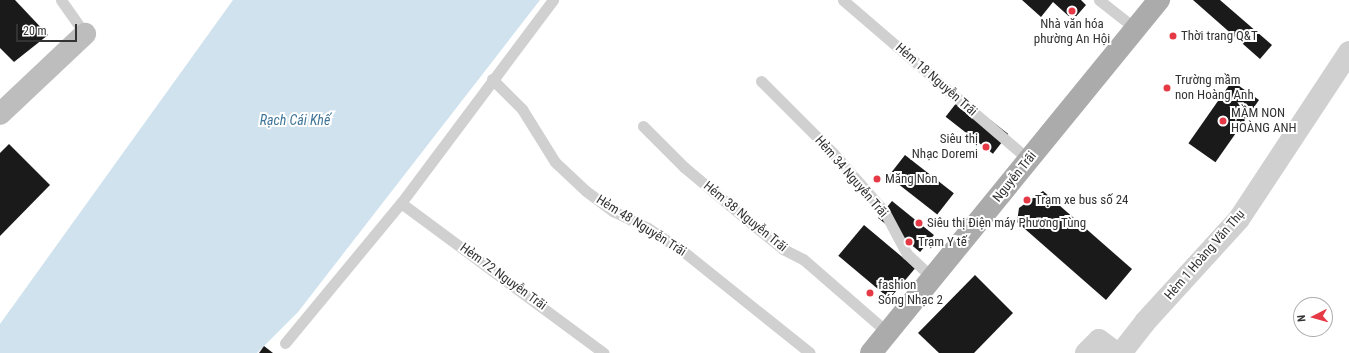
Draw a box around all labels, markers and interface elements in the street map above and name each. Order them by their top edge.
marker: Nhà văn hóa phường An Hội [1067,6,1077,16]
scale bar [18,16,79,42]
place label: Nhà văn hóa phường An Hội [1034,17,1110,48]
text: 20 m [23,24,47,38]
place label: Thời trang Q&T [1181,28,1258,44]
marker: Thời trang Q&T [1168,31,1178,41]
street label: Hẻm 18 Nguyễn Trãi [892,40,980,120]
place label: Trường mầm non Hoàng Anh [1175,73,1254,104]
marker: Trường mầm non Hoàng Anh [1162,83,1172,93]
place label: MẦM NON HOÀNG ANH [1231,106,1297,137]
water label: Rạch Cái Khế [260,112,330,128]
marker: MẦM NON HOÀNG ANH [1218,116,1228,126]
place label: Siêu thị Nhạc Doremi [912,132,978,163]
street label: Hẻm 34 Nguyễn Trãi [811,133,891,221]
marker: Siêu thị Nhạc Doremi [981,142,991,152]
street label: Nguyễn Trãi [990,149,1040,205]
place label: Măng Non [885,171,938,187]
marker: Măng Non [872,174,882,184]
street label: Hẻm 38 Nguyễn Trãi [700,178,790,256]
street label: Hẻm 48 Nguyễn Trãi [593,192,689,260]
place label: Trạm xe bus số 24 [1035,192,1129,208]
marker: Trạm xe bus số 24 [1022,195,1032,205]
street label: Hẻm 1 Hoàng Văn Thụ [1162,207,1248,303]
place label: Siêu thị Điện máy Phương Tùng [927,215,1086,231]
marker: Siêu thị Điện máy Phương Tùng [914,218,924,228]
place label: Trạm Y tế [918,234,967,250]
marker: Trạm Y tế [903,236,915,248]
street label: Hẻm 72 Nguyễn Trãi [457,240,549,314]
place label: fashion Sóng Nhạc 2 [878,278,943,309]
marker: fashion Sóng Nhạc 2 [865,288,875,298]
north arrow [1293,297,1333,337]
text: N [1295,314,1308,322]

